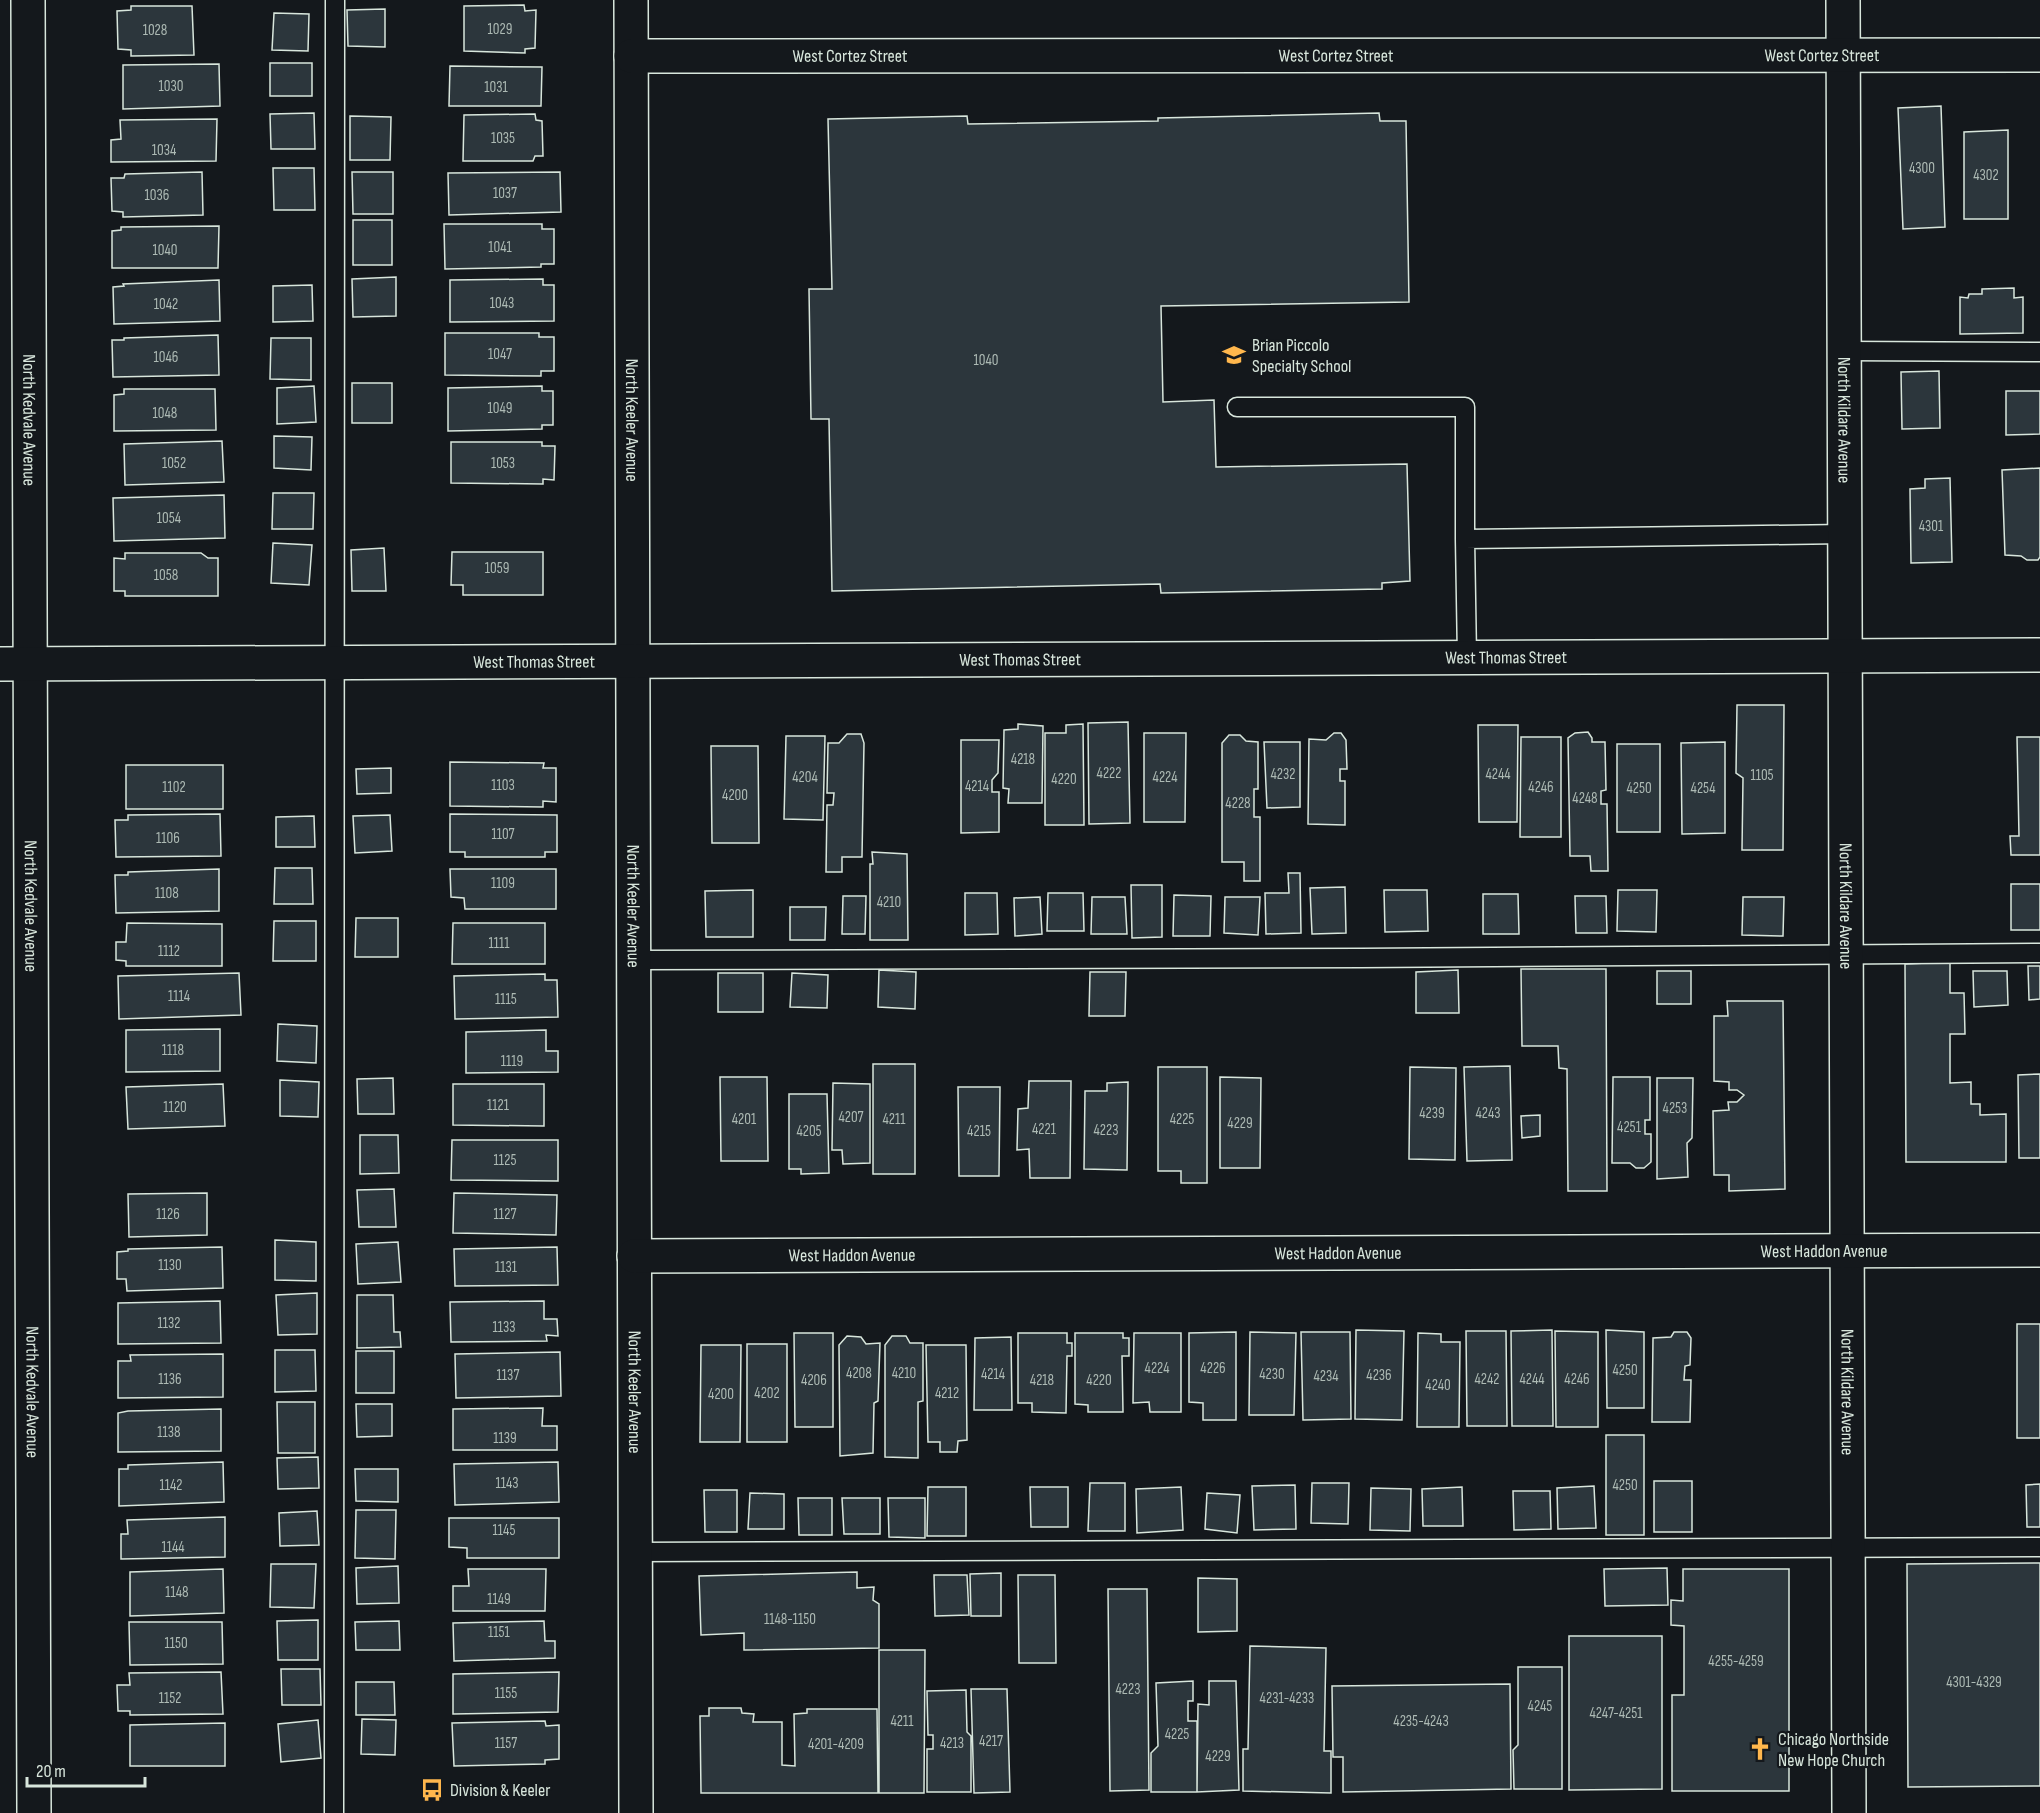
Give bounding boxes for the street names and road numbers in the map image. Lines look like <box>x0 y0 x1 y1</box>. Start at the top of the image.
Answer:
street label: West Cortez Street <box>1279 45 1394 67</box>
street label: West Cortez Street <box>1765 45 1880 66</box>
street label: West Cortez Street <box>793 46 908 67</box>
street label: North Kedvale Avenue <box>18 354 40 486</box>
street label: North Kildare Avenue <box>1833 357 1855 483</box>
street label: North Keeler Avenue <box>621 358 642 482</box>
street label: West Thomas Street <box>1445 647 1567 669</box>
street label: West Thomas Street <box>959 649 1081 671</box>
street label: West Thomas Street <box>473 651 595 673</box>
street label: North Kedvale Avenue <box>20 840 41 972</box>
street label: North Kildare Avenue <box>1835 843 1856 969</box>
street label: North Keeler Avenue <box>622 844 644 968</box>
street label: West Haddon Avenue <box>1761 1241 1887 1262</box>
street label: West Haddon Avenue <box>1275 1243 1401 1264</box>
street label: West Haddon Avenue <box>789 1245 915 1266</box>
street label: North Kedvale Avenue <box>21 1326 43 1458</box>
street label: North Kildare Avenue <box>1836 1329 1858 1455</box>
street label: North Keeler Avenue <box>624 1330 645 1454</box>

